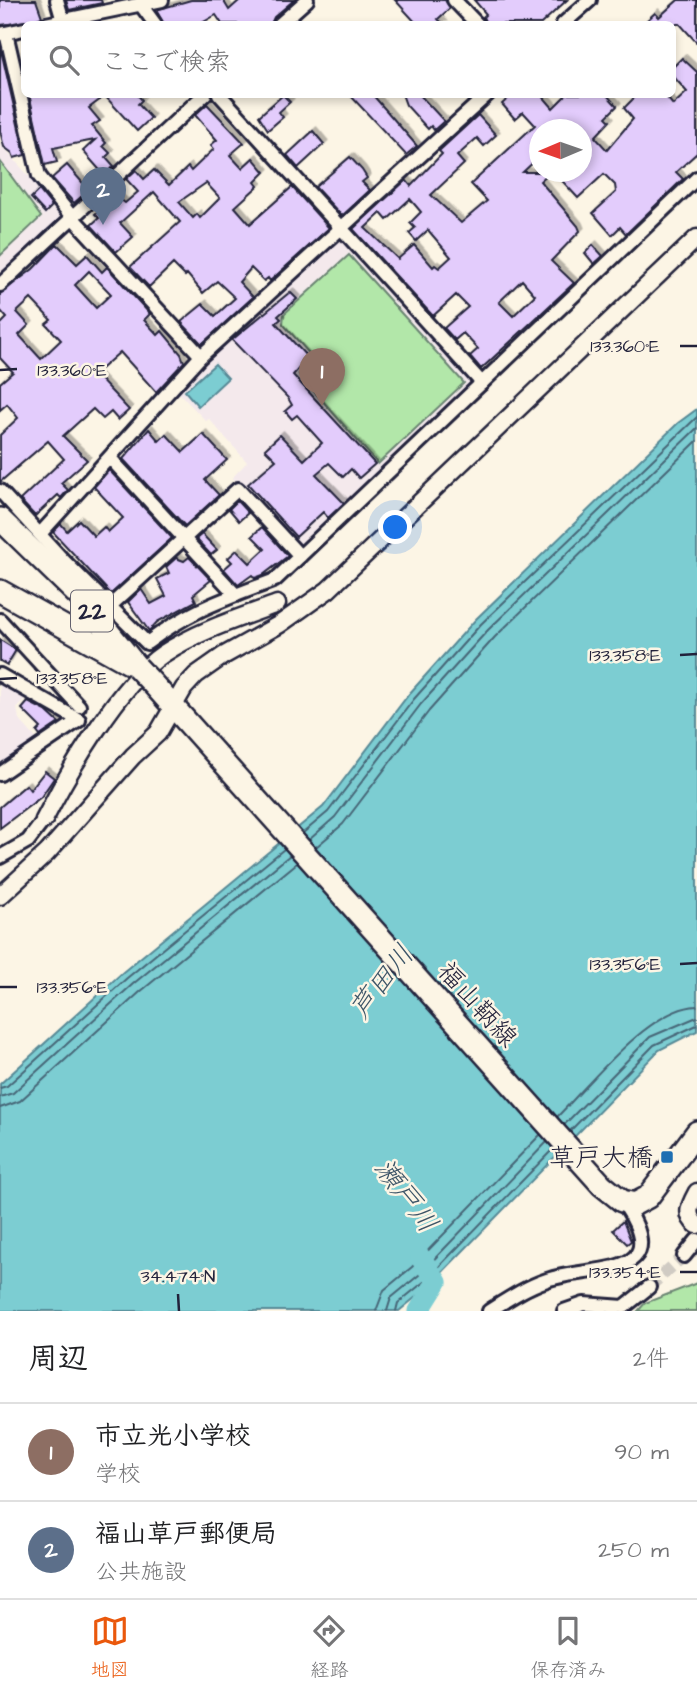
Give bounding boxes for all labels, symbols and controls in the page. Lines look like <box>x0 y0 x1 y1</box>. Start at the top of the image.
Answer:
search box <box>21 21 676 98</box>
icon: search <box>45 41 83 79</box>
text: ここで検索 <box>101 44 231 80</box>
north arrow <box>529 119 592 182</box>
pin: 2 <box>80 167 126 225</box>
text: 133.360°E <box>590 334 660 359</box>
pin: 1 <box>299 348 345 406</box>
text: 133.360°E <box>37 358 107 383</box>
your location <box>378 510 412 544</box>
road number: 22 <box>71 590 113 632</box>
text: 133.358°E <box>589 643 661 668</box>
text: 133.358°E <box>36 666 108 691</box>
water label: 芦田川 <box>341 937 423 1027</box>
text: 133.356°E <box>590 952 661 977</box>
street label: 福山鞆線 <box>429 954 525 1055</box>
text: 133.356°E <box>37 975 108 1000</box>
place label: 草戸大橋 <box>549 1140 653 1176</box>
marker: 草戸大橋 <box>659 1149 675 1165</box>
water label: 瀬戸川 <box>365 1151 447 1241</box>
text: 133.354°E <box>589 1260 661 1285</box>
text: 34.474°N <box>141 1264 215 1289</box>
text: 周辺 <box>28 1338 88 1380</box>
text: 2件 <box>633 1343 669 1375</box>
text: 市立光小学校 <box>95 1418 251 1454</box>
text: 1 <box>50 1436 52 1468</box>
text: 90 m <box>614 1436 669 1468</box>
text: 学校 <box>95 1458 141 1490</box>
text: 福山草戸郵便局 <box>95 1516 277 1552</box>
text: 2 <box>44 1534 58 1566</box>
text: 250 m <box>598 1534 669 1566</box>
text: 公共施設 <box>95 1556 187 1588</box>
tab: 地図 <box>91 1612 129 1684</box>
tab: 経路 <box>310 1612 348 1684</box>
tab: 保存済み <box>530 1612 606 1684</box>

